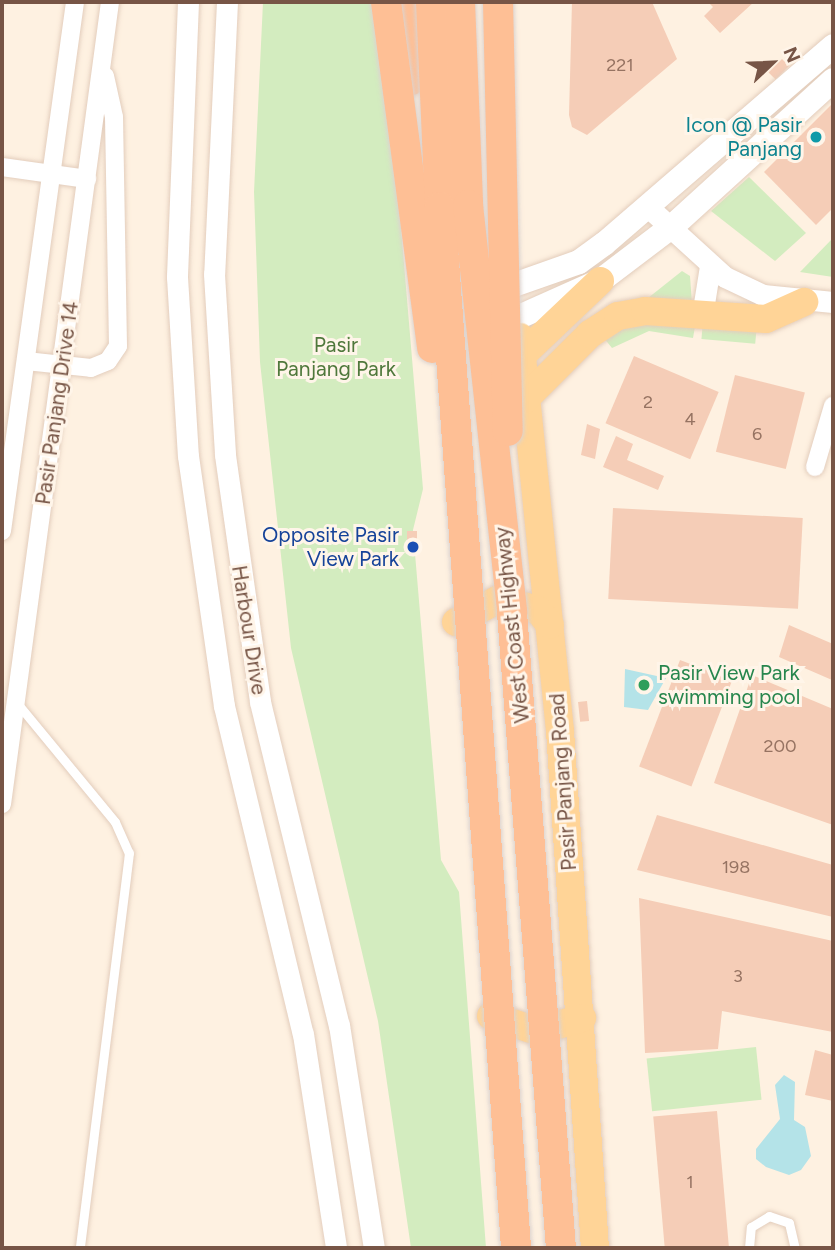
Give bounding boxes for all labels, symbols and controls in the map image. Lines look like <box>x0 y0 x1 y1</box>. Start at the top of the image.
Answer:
north arrow <box>737 28 807 98</box>
text: N <box>778 43 805 66</box>
house number: 221 <box>606 54 634 76</box>
place label: Icon @ Pasir Panjang <box>685 112 802 162</box>
marker: Icon @ Pasir Panjang <box>808 129 824 145</box>
street label: Pasir Panjang Drive 14 <box>30 300 84 506</box>
park label: Pasir Panjang Park <box>276 332 396 382</box>
house number: 2 <box>643 391 653 413</box>
house number: 4 <box>684 408 696 430</box>
house number: 6 <box>752 423 762 445</box>
place label: Opposite Pasir View Park <box>262 522 399 572</box>
street label: West Coast Highway <box>489 526 535 724</box>
marker: Opposite Pasir View Park <box>405 539 421 555</box>
street label: Harbour Drive <box>226 564 272 696</box>
place label: Pasir View Park swimming pool <box>658 660 800 710</box>
marker: Pasir View Park swimming pool <box>636 677 652 693</box>
street label: Pasir Panjang Road <box>544 692 582 872</box>
house number: 200 <box>763 735 797 757</box>
house number: 198 <box>722 856 750 878</box>
house number: 3 <box>733 965 743 987</box>
house number: 1 <box>686 1171 694 1193</box>

